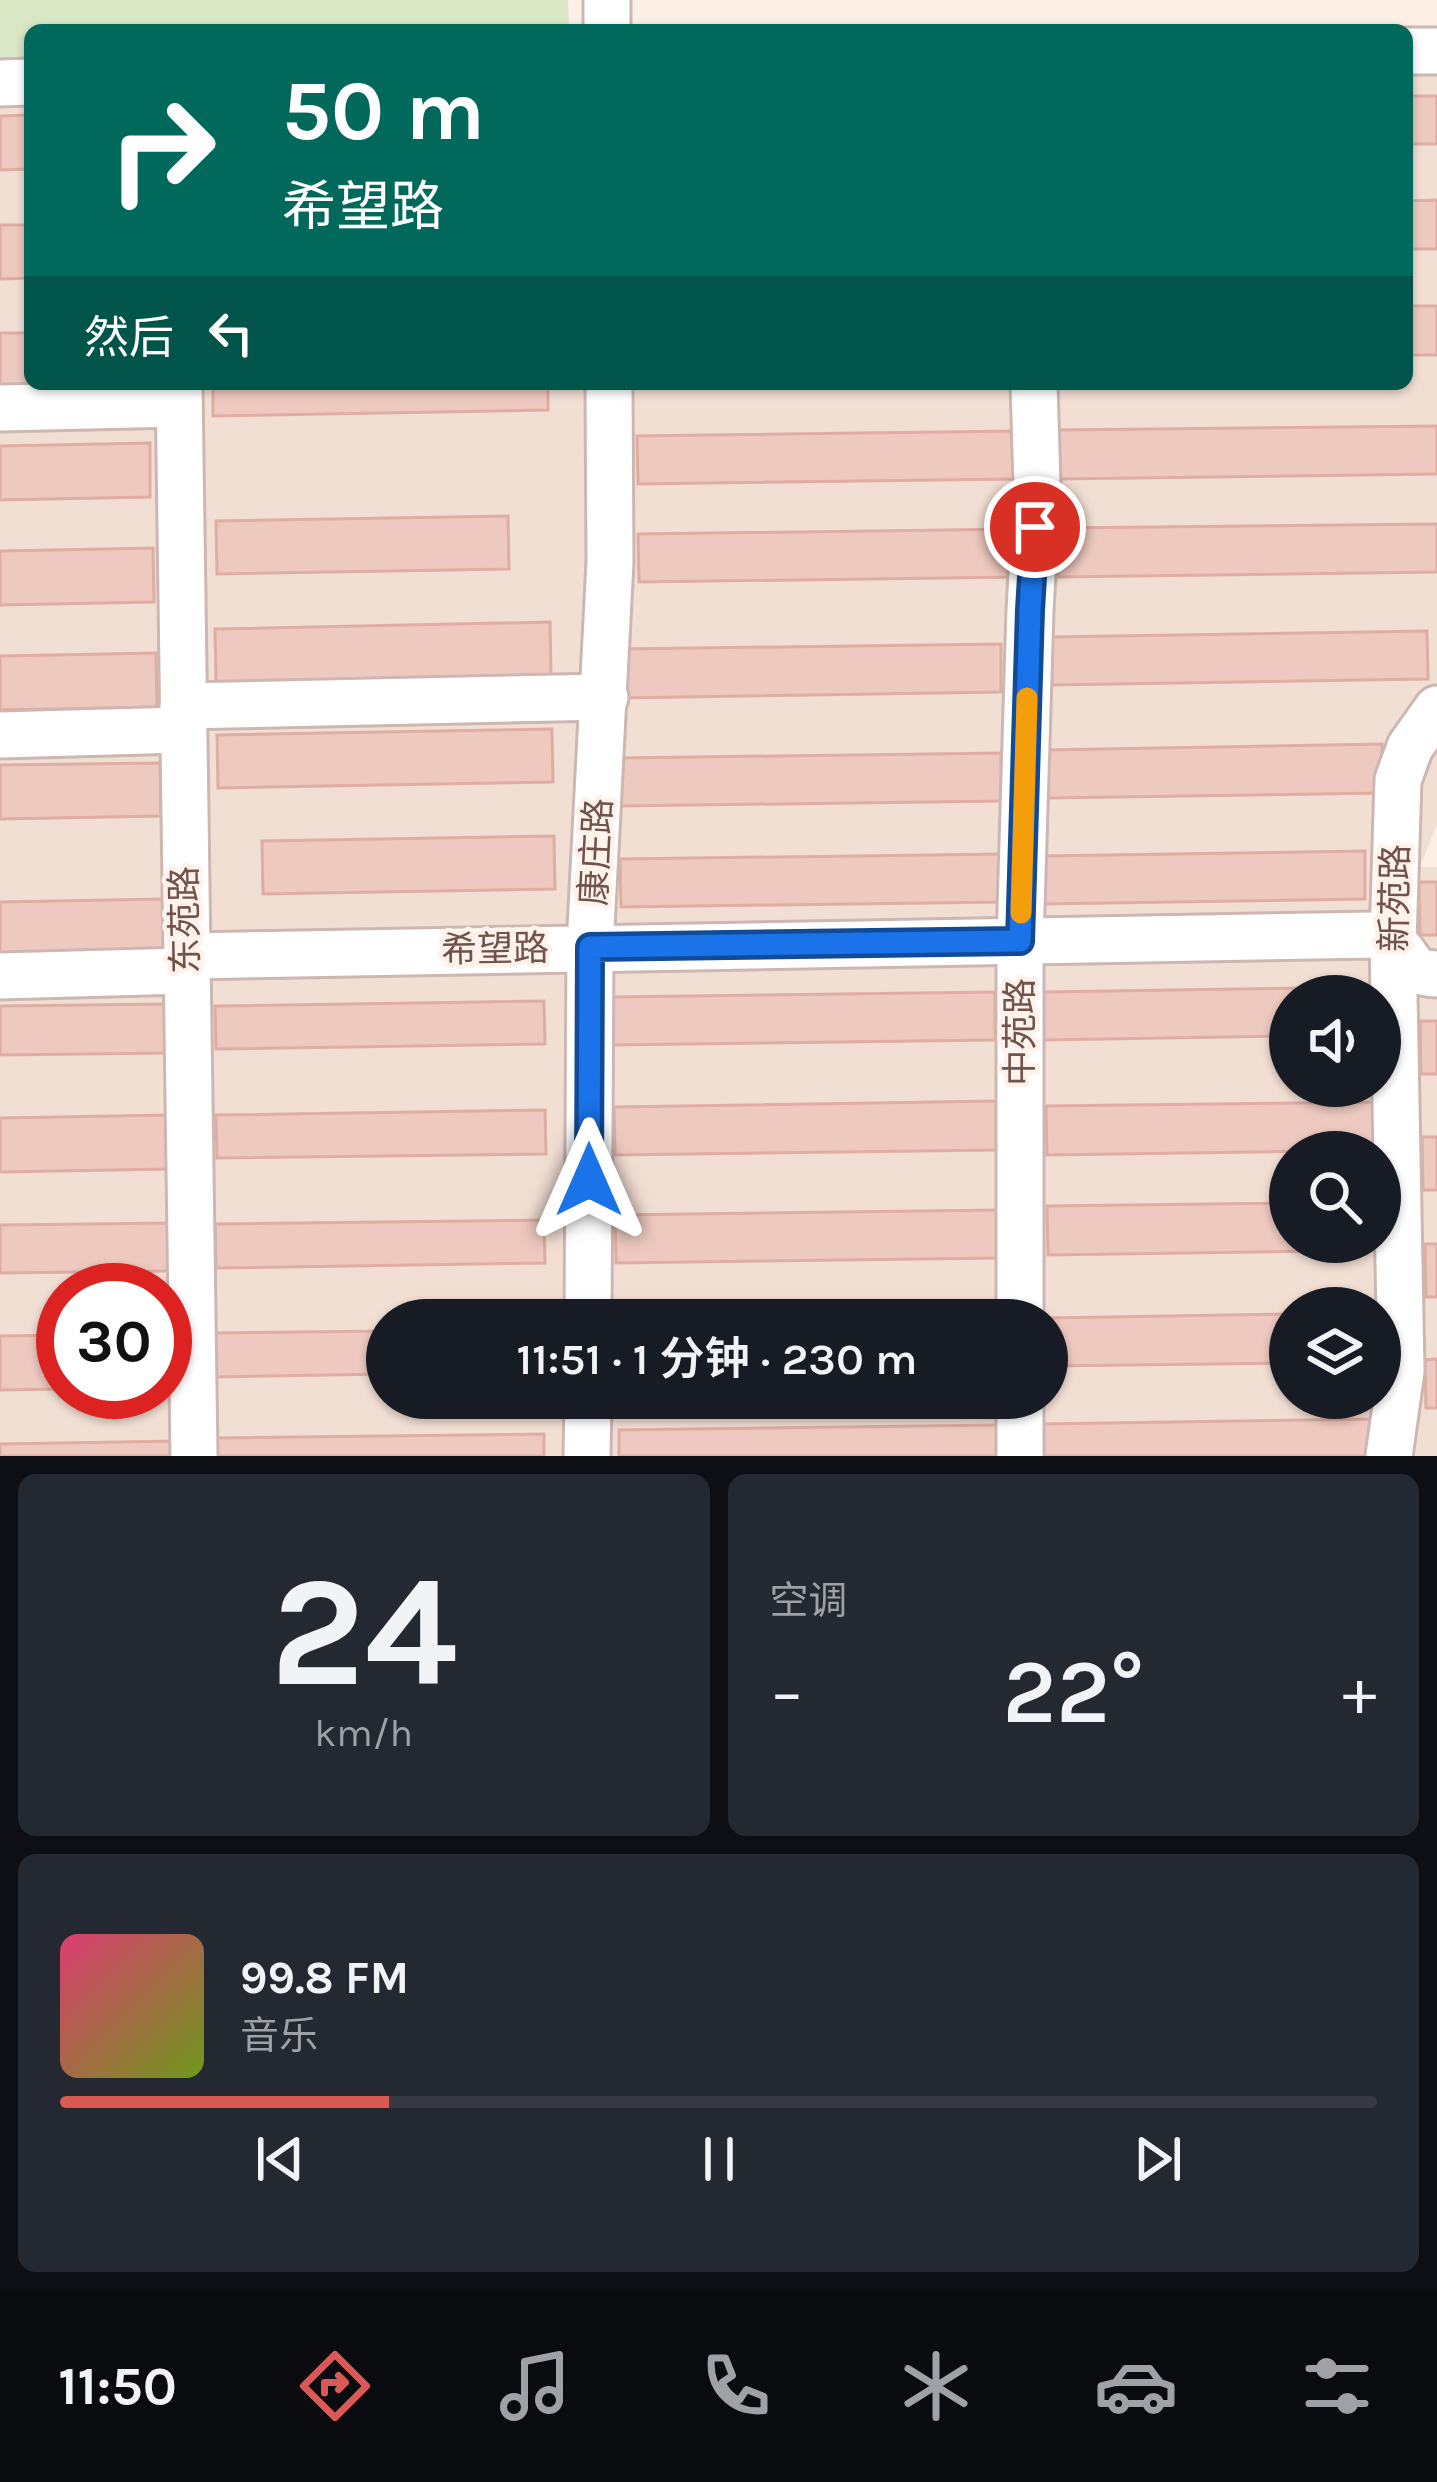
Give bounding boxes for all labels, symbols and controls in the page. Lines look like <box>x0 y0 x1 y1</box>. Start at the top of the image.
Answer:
text: 50 m <box>282 62 485 160</box>
icon: right <box>84 72 240 228</box>
text: 希望路 <box>282 175 444 239</box>
icon: left <box>198 300 264 366</box>
text: 然后 <box>84 312 174 364</box>
pin <box>984 476 1086 578</box>
icon: arrive <box>1002 494 1068 560</box>
street label: 康庄路 <box>572 797 620 907</box>
street label: 新苑路 <box>1373 844 1417 952</box>
street label: 东苑路 <box>163 866 207 974</box>
street label: 希望路 <box>441 927 549 971</box>
map controls <box>1269 975 1401 1419</box>
button: sound <box>1269 975 1401 1107</box>
street label: 中苑路 <box>999 978 1041 1086</box>
position arrow <box>526 1117 652 1243</box>
button: search <box>1269 1131 1401 1263</box>
speed limit sign: 30 <box>36 1263 192 1419</box>
button: layers <box>1269 1287 1401 1419</box>
text: 11:51 · 1 分钟 · 230 m <box>516 1333 918 1385</box>
text: 24 <box>270 1541 457 1723</box>
text: 空调 <box>770 1578 848 1624</box>
text: 22° <box>1003 1639 1144 1745</box>
text: − <box>770 1653 804 1731</box>
text: + <box>1342 1653 1377 1731</box>
text: km/h <box>314 1710 413 1756</box>
text: 99.8 FM <box>240 1952 409 2004</box>
text: 音乐 <box>240 2013 318 2059</box>
icon: previous <box>247 2126 313 2192</box>
icon: pause <box>686 2126 752 2192</box>
icon: next <box>1125 2126 1191 2192</box>
icon: directions <box>293 2344 377 2428</box>
icon: music <box>493 2344 577 2428</box>
icon: phone <box>694 2344 778 2428</box>
icon: climate <box>894 2344 978 2428</box>
icon: car <box>1094 2344 1178 2428</box>
icon: filters <box>1295 2344 1379 2428</box>
text: 11:50 <box>58 2354 177 2418</box>

